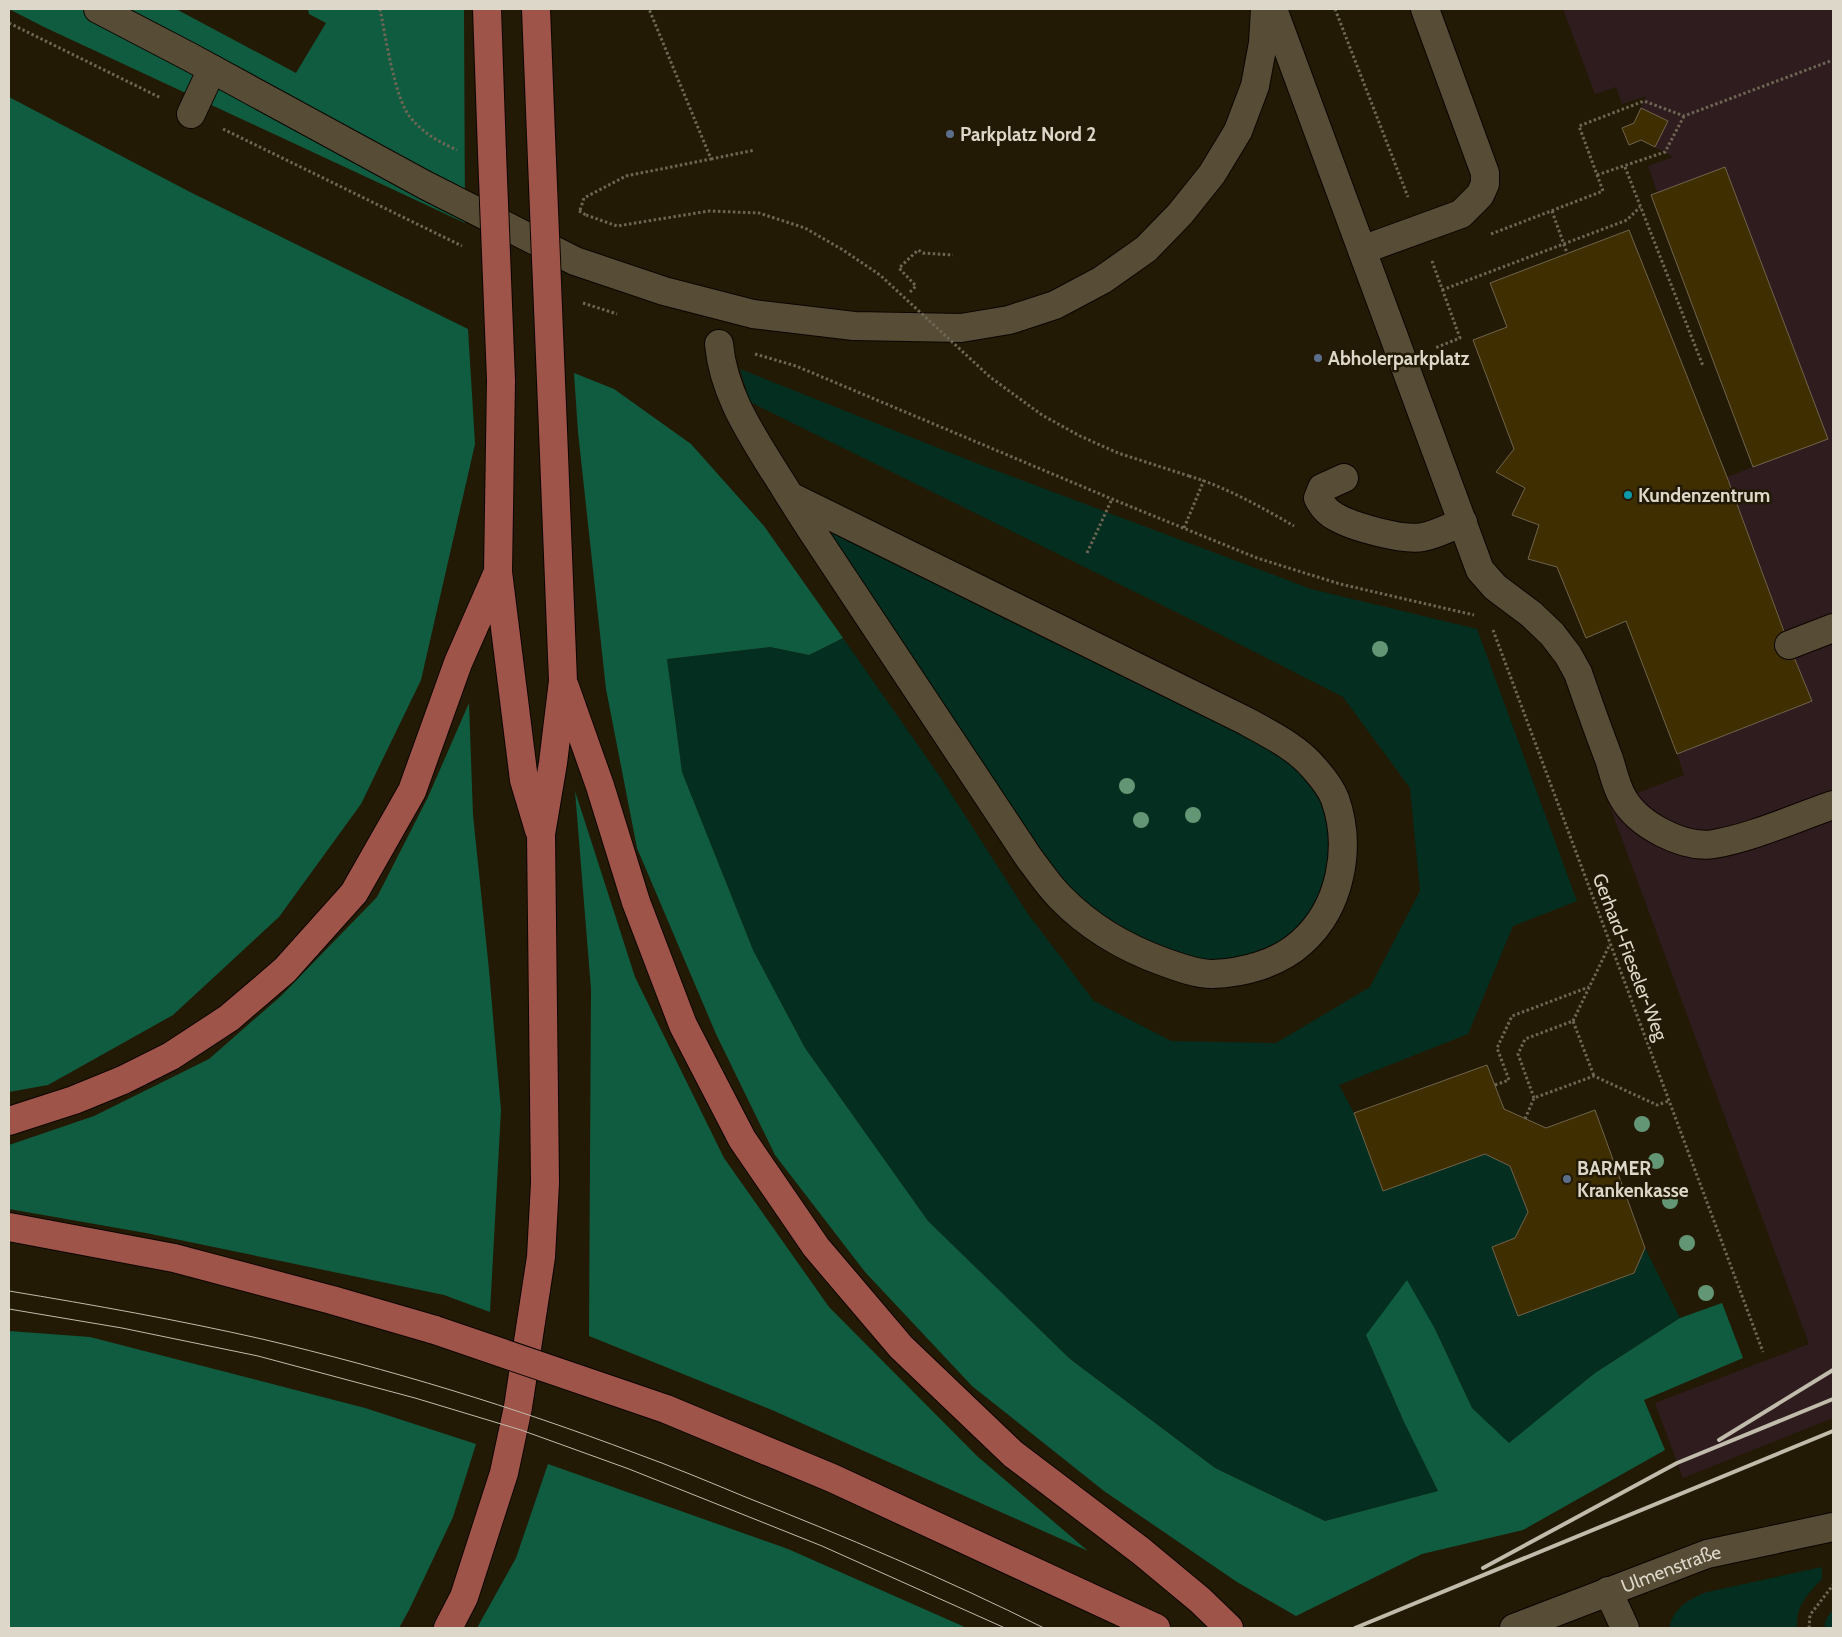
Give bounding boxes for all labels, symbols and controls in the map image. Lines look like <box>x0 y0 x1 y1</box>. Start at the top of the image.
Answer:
place label: Parkplatz Nord 2 <box>960 123 1096 146</box>
marker: Parkplatz Nord 2 <box>944 128 956 140</box>
place label: Abholerparkplatz <box>1328 347 1470 370</box>
marker: Abholerparkplatz <box>1312 352 1324 364</box>
place label: Kundenzentrum <box>1638 484 1770 507</box>
marker: Kundenzentrum <box>1622 489 1634 501</box>
street label: Gerhard-Fieseler-Weg <box>1587 870 1673 1044</box>
place label: BARMER Krankenkasse <box>1577 1157 1689 1202</box>
marker: BARMER Krankenkasse <box>1561 1173 1573 1185</box>
street label: Ulmenstraße <box>1618 1540 1723 1597</box>

